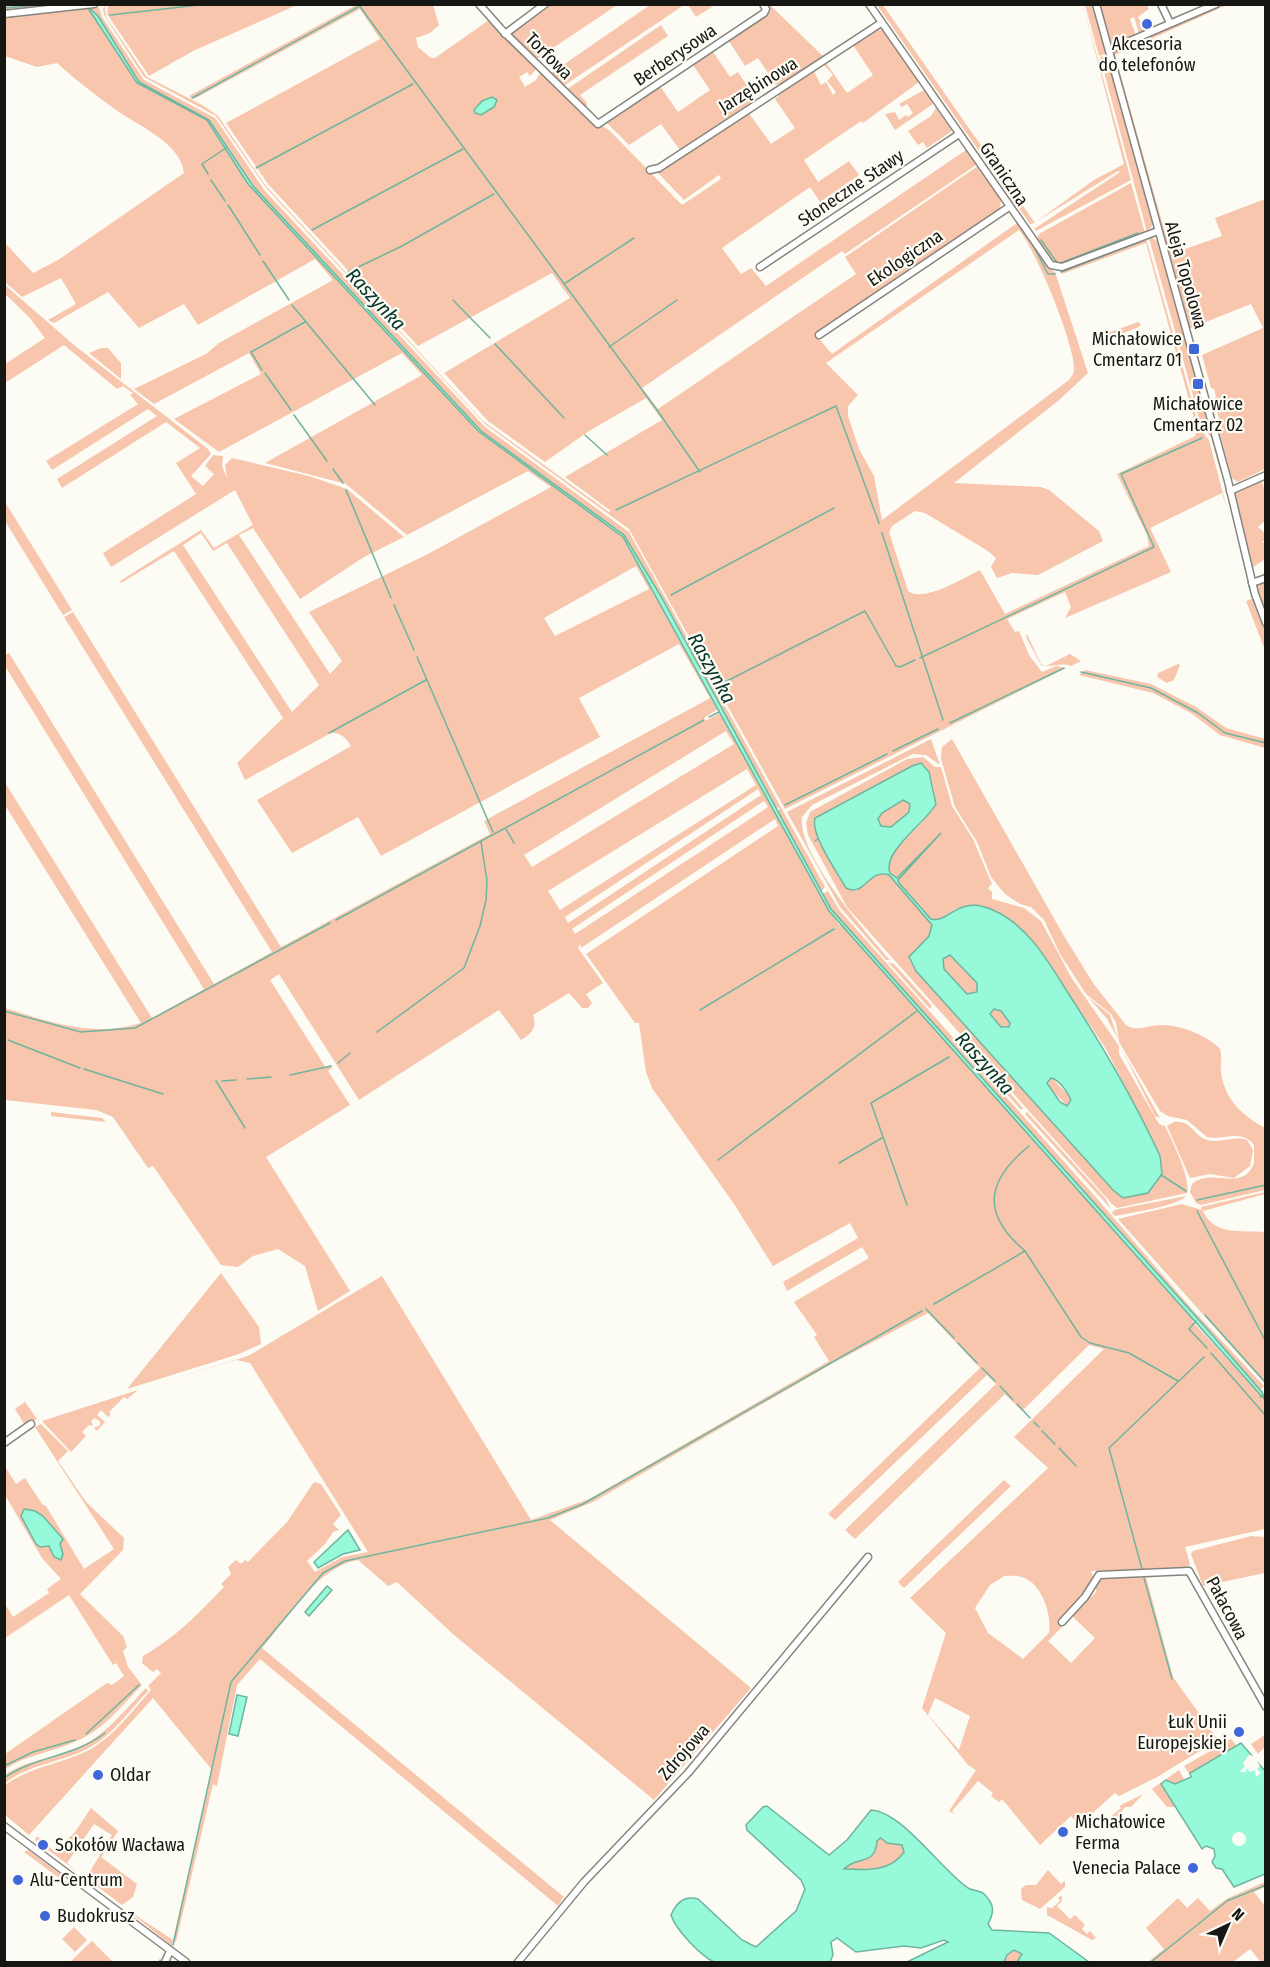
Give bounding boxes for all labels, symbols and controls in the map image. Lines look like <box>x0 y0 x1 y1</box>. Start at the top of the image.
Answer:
marker: Akcesoria do telefonów <box>1140 17 1154 31</box>
street label: Berberysowa <box>629 19 721 91</box>
street label: Torfowa <box>521 28 577 84</box>
place label: Akcesoria do telefonów <box>1099 33 1196 76</box>
street label: Jarzębinowa <box>714 52 802 118</box>
street label: Graniczna <box>975 138 1033 210</box>
street label: Słoneczne Stawy <box>794 145 908 231</box>
street label: Aleja Topolowa <box>1160 219 1212 332</box>
street label: Ekologiczna <box>863 225 947 291</box>
water label: Raszynka <box>341 263 411 335</box>
place label: Michałowice Cmentarz 01 <box>1092 328 1182 371</box>
marker: Michałowice Cmentarz 01 <box>1187 342 1201 356</box>
marker: Michałowice Cmentarz 02 <box>1191 377 1205 391</box>
place label: Michałowice Cmentarz 02 <box>1153 393 1243 436</box>
water label: Raszynka <box>683 629 741 707</box>
water label: Raszynka <box>950 1026 1020 1100</box>
street label: Pałacowa <box>1201 1573 1253 1643</box>
place label: Łuk Unii Europejskiej <box>1137 1711 1227 1754</box>
street label: Zdrojowa <box>654 1719 715 1785</box>
marker: Łuk Unii Europejskiej <box>1232 1725 1246 1739</box>
place label: Oldar <box>110 1764 151 1786</box>
marker: Oldar <box>91 1768 105 1782</box>
place label: Michałowice Ferma <box>1075 1811 1165 1854</box>
marker: Michałowice Ferma <box>1056 1825 1070 1839</box>
place label: Sokołów Wacława <box>55 1834 185 1856</box>
marker: Sokołów Wacława <box>36 1838 50 1852</box>
place label: Venecia Palace <box>1073 1857 1181 1879</box>
marker: Venecia Palace <box>1186 1861 1200 1875</box>
place label: Alu-Centrum <box>30 1869 123 1891</box>
marker: Alu-Centrum <box>11 1873 25 1887</box>
north arrow <box>1198 1895 1258 1955</box>
text: N <box>1228 1904 1248 1925</box>
place label: Budokrusz <box>57 1905 134 1927</box>
marker: Budokrusz <box>38 1909 52 1923</box>

